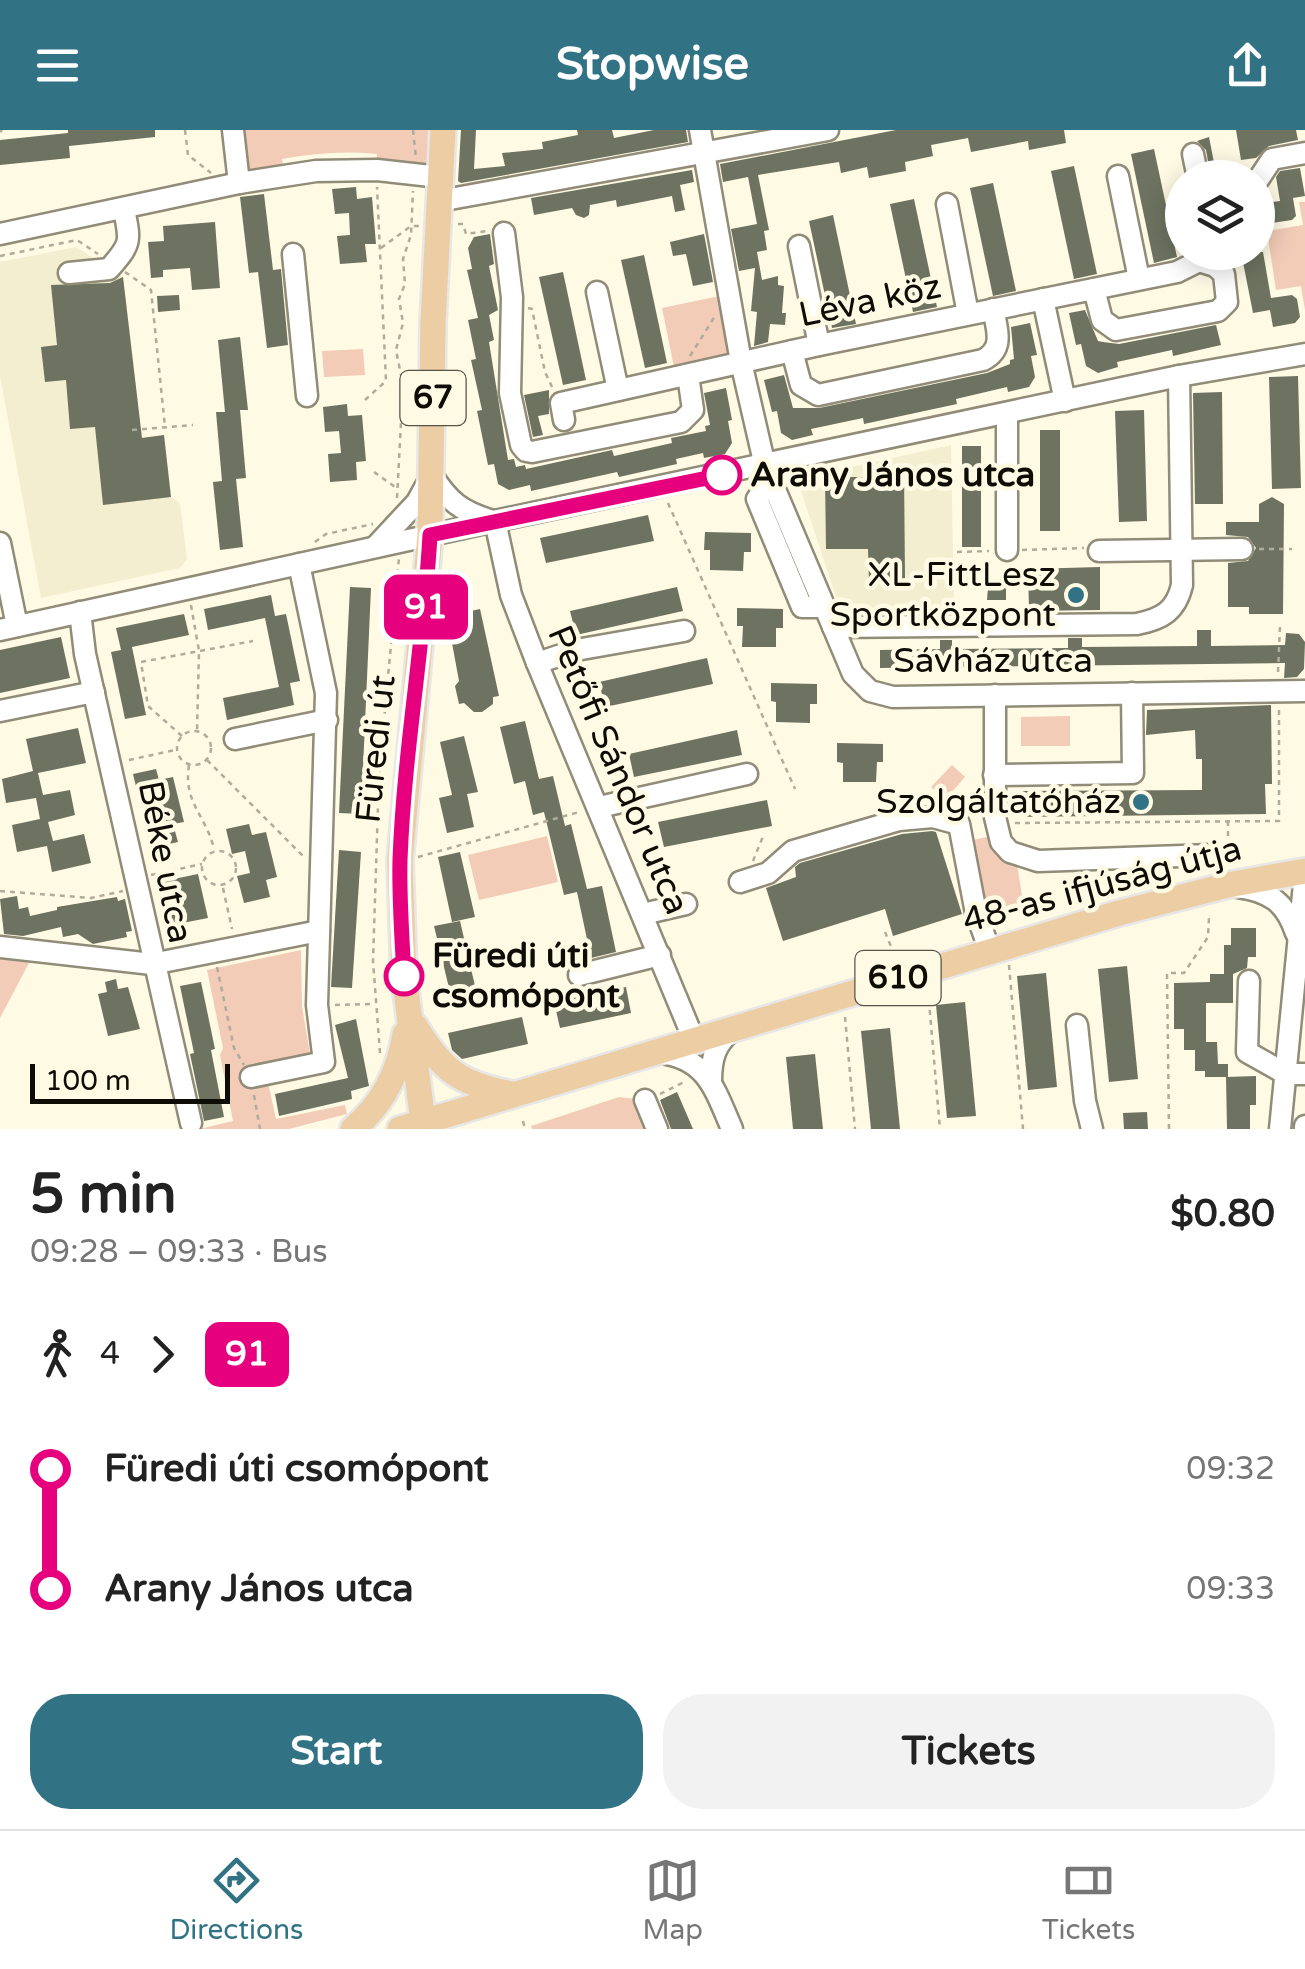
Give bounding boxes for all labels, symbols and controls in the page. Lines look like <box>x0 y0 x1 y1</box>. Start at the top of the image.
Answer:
icon: menu <box>30 38 85 93</box>
text: Stopwise <box>556 38 749 92</box>
icon: share <box>1220 38 1275 93</box>
map controls <box>1165 160 1275 270</box>
button: layers <box>1165 160 1275 270</box>
street label: Léva köz <box>795 265 945 337</box>
road number: 67 <box>400 371 466 425</box>
place label: Arany János utca <box>750 454 1035 496</box>
marker: Arany János utca <box>703 456 741 494</box>
place label: XL-FittLesz Sportközpont <box>829 554 1056 636</box>
line badge: 91 <box>381 574 471 640</box>
marker: XL-FittLesz Sportközpont <box>1065 584 1087 606</box>
text: 91 <box>404 586 448 628</box>
street label: Petőfi Sándor utca <box>538 619 698 921</box>
street label: Sávház utca <box>893 640 1093 682</box>
street label: Füredi út <box>347 673 405 825</box>
street label: Béke utca <box>129 777 201 947</box>
place label: Szolgáltatóház <box>876 781 1121 823</box>
marker: Szolgáltatóház <box>1130 791 1152 813</box>
street label: 48-as ifjúság útja <box>958 828 1246 942</box>
place label: Füredi úti csomópont <box>432 935 620 1017</box>
road number: 610 <box>856 951 940 1005</box>
marker: Füredi úti csomópont <box>385 957 423 995</box>
scale bar <box>30 1059 230 1104</box>
text: 100 m <box>45 1064 131 1098</box>
text: 5 min <box>30 1162 177 1228</box>
text: $0.80 <box>1170 1191 1275 1237</box>
text: 09:28 – 09:33 · Bus <box>30 1233 328 1271</box>
icon: walk <box>30 1327 85 1382</box>
icon: forward <box>135 1327 190 1382</box>
text: 91 <box>225 1333 269 1375</box>
text: 4 <box>100 1335 120 1373</box>
text: Füredi úti csomópont <box>104 1446 489 1492</box>
text: 09:32 <box>1186 1450 1275 1488</box>
text: Arany János utca <box>104 1566 414 1612</box>
text: 09:33 <box>1186 1570 1275 1608</box>
button: Start <box>30 1694 643 1809</box>
button: Tickets <box>663 1694 1275 1809</box>
tab: Directions <box>169 1853 303 1947</box>
tab: Map <box>642 1853 703 1947</box>
tab: Tickets <box>1042 1853 1135 1947</box>

